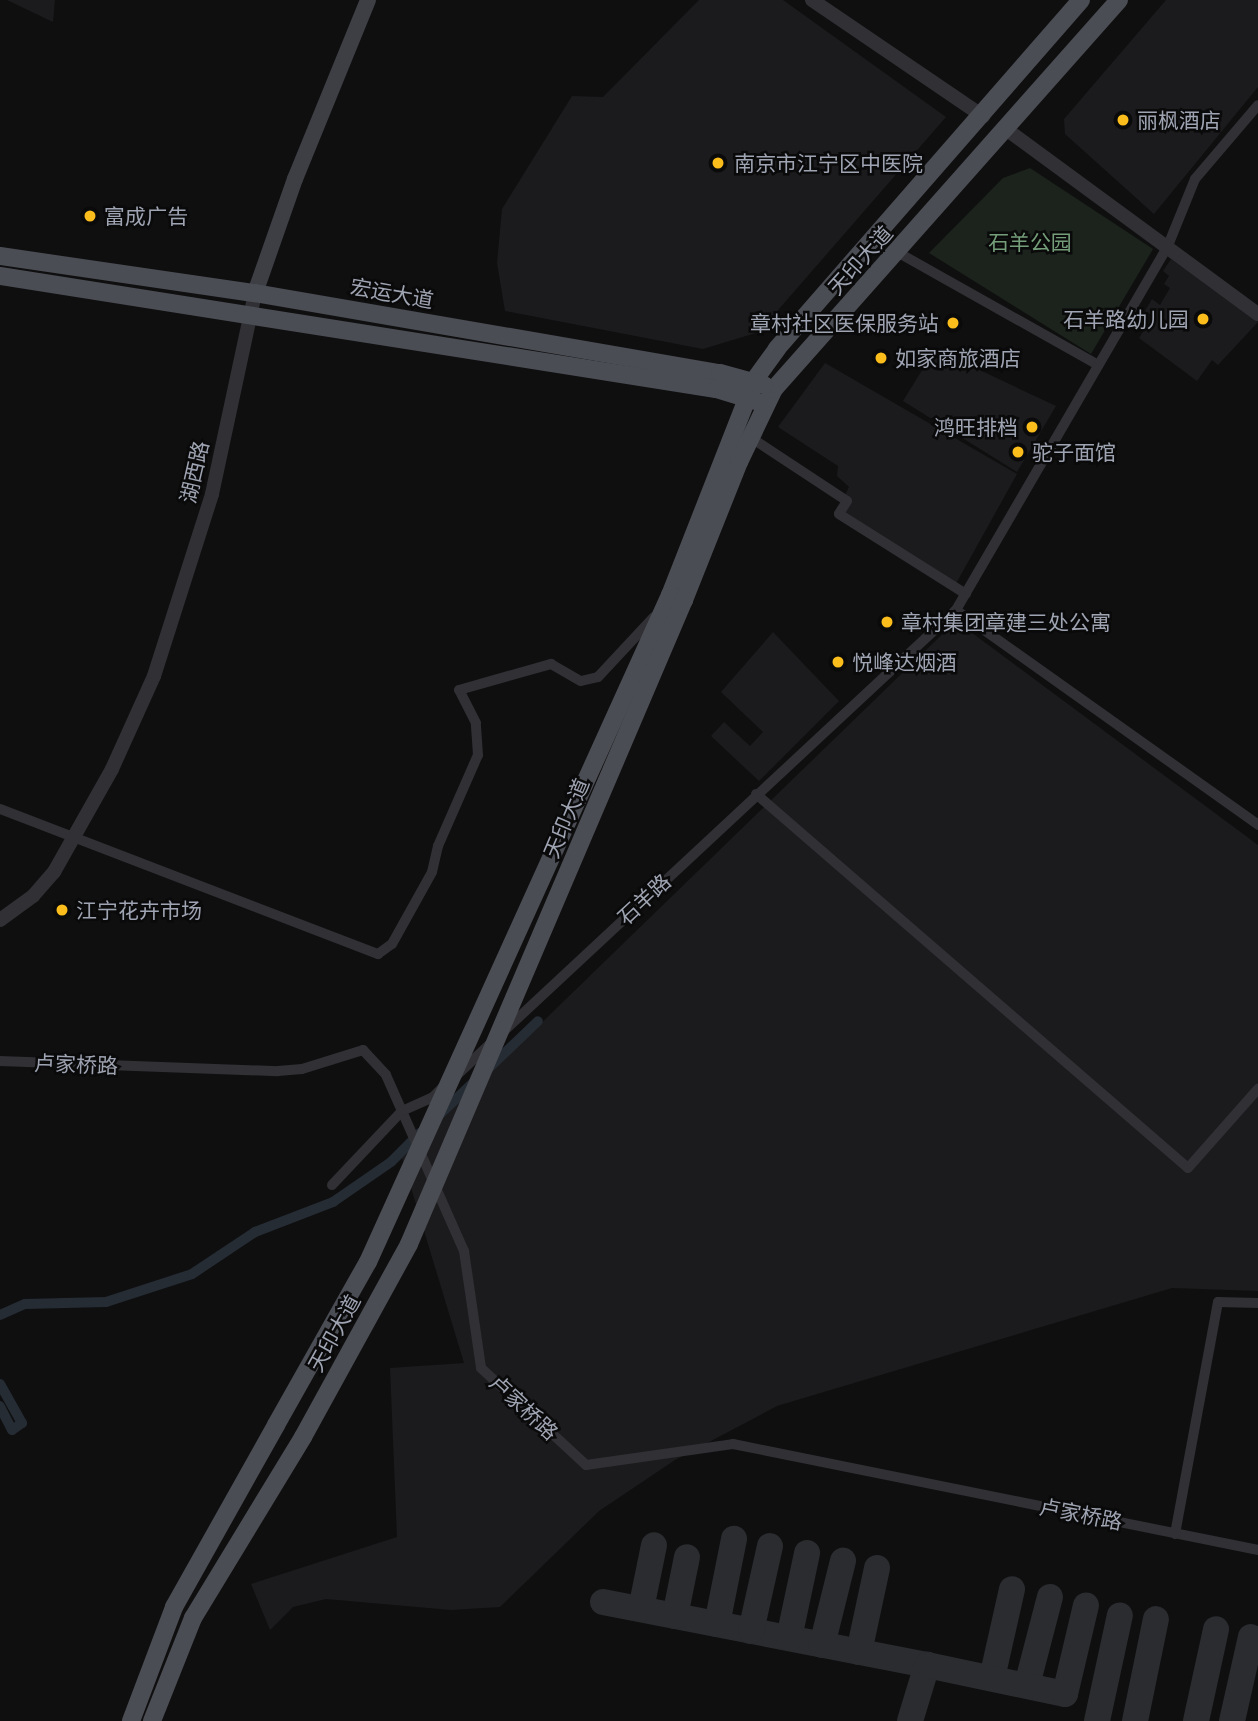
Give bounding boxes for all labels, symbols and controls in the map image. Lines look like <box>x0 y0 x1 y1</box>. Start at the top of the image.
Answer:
place label: 丽枫酒店 <box>1137 107 1221 133</box>
marker: 丽枫酒店 <box>1115 112 1131 128</box>
place label: 南京市江宁区中医院 <box>734 150 923 176</box>
marker: 南京市江宁区中医院 <box>708 153 728 173</box>
place label: 富成广告 <box>104 203 188 229</box>
marker: 富成广告 <box>82 208 98 224</box>
street label: 天印大道 <box>823 220 897 300</box>
park label: 石羊公园 <box>988 229 1072 255</box>
street label: 宏运大道 <box>348 273 436 313</box>
place label: 石羊路幼儿园 <box>1063 306 1189 332</box>
place label: 章村社区医保服务站 <box>750 310 939 336</box>
marker: 石羊路幼儿园 <box>1195 311 1211 327</box>
marker: 章村社区医保服务站 <box>945 315 961 331</box>
place label: 如家商旅酒店 <box>895 345 1021 371</box>
marker: 如家商旅酒店 <box>873 350 889 366</box>
place label: 鸿旺排档 <box>934 414 1018 440</box>
marker: 鸿旺排档 <box>1024 419 1040 435</box>
street label: 湖西路 <box>175 438 213 506</box>
place label: 驼子面馆 <box>1032 439 1116 465</box>
marker: 驼子面馆 <box>1010 444 1026 460</box>
place label: 章村集团章建三处公寓 <box>901 609 1111 635</box>
marker: 章村集团章建三处公寓 <box>879 614 895 630</box>
place label: 悦峰达烟酒 <box>852 649 957 675</box>
marker: 悦峰达烟酒 <box>830 654 846 670</box>
street label: 天印大道 <box>538 774 594 862</box>
street label: 石羊路 <box>612 868 676 930</box>
place label: 江宁花卉市场 <box>76 897 202 923</box>
marker: 江宁花卉市场 <box>54 902 70 918</box>
street label: 卢家桥路 <box>34 1050 118 1078</box>
street label: 天印大道 <box>303 1290 365 1376</box>
street label: 卢家桥路 <box>485 1369 563 1445</box>
street label: 卢家桥路 <box>1037 1494 1125 1534</box>

